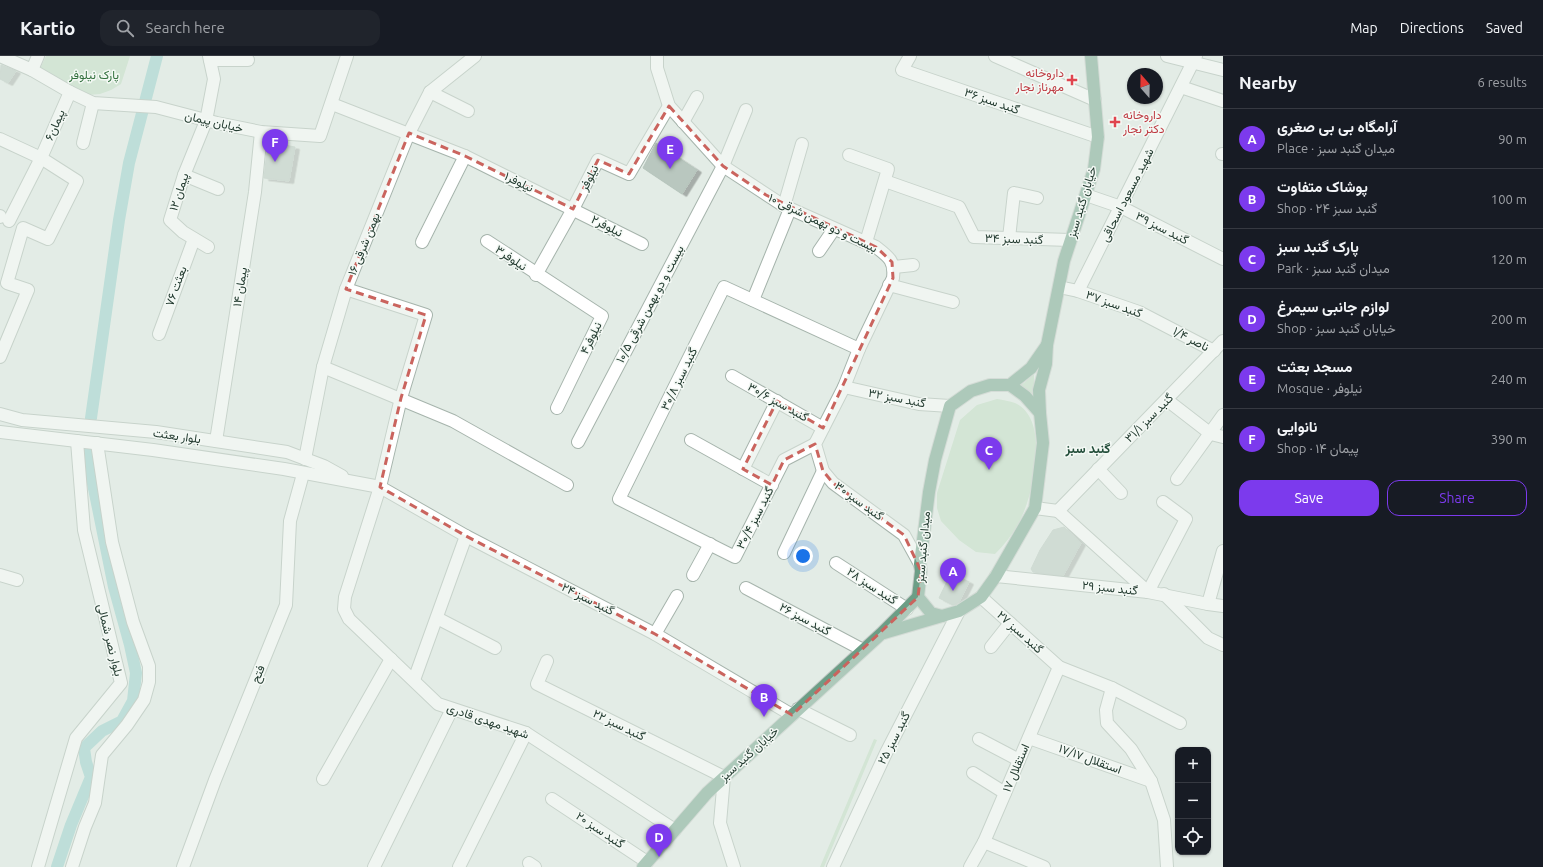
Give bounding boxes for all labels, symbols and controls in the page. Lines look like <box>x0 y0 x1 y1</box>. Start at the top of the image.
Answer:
search box <box>100 10 380 46</box>
text: Kartio <box>20 17 76 39</box>
icon: search <box>114 17 136 39</box>
text: Search here <box>146 19 225 36</box>
text: Map <box>1350 20 1378 36</box>
text: Directions <box>1400 20 1464 36</box>
text: Saved <box>1486 20 1523 36</box>
place label: داروخانه مهرناز نجار <box>1015 66 1064 95</box>
park label: پارک نیلوفر <box>68 68 119 83</box>
north arrow <box>1127 68 1163 104</box>
text: Nearby <box>1239 73 1297 92</box>
marker: داروخانه مهرناز نجار <box>1067 75 1077 85</box>
text: 6 results <box>1477 75 1527 89</box>
street label: گنبد سبز ۳۶ <box>962 85 1021 118</box>
street label: پیمان۶ <box>42 107 69 143</box>
street label: خیابان پیمان <box>183 108 245 137</box>
place label: داروخانه دکتر نجار <box>1122 108 1165 137</box>
marker: داروخانه دکتر نجار <box>1110 117 1120 127</box>
text: آرامگاه بی بی صغری <box>1277 118 1397 135</box>
pin: F <box>262 129 288 162</box>
text: A <box>1247 132 1257 146</box>
text: 90 m <box>1498 132 1527 146</box>
pin: E <box>657 136 683 169</box>
text: Place · میدان گنبد سبز <box>1277 141 1395 155</box>
street label: شهید مسعود اسحاقی <box>1097 146 1158 245</box>
street label: نیلوفر <box>576 163 602 195</box>
street label: خیابان گنبد سبز <box>1064 165 1100 241</box>
street label: نیلوفر۱ <box>502 169 536 196</box>
street label: پیمان ۱۲ <box>166 171 193 213</box>
text: پوشاک متفاوت <box>1277 178 1368 195</box>
street label: بیست و دو بهمن شرقی ۱۰ <box>766 191 880 256</box>
text: B <box>1248 192 1256 206</box>
text: 100 m <box>1491 192 1527 206</box>
text: Shop · گنبد سبز ۲۴ <box>1277 201 1377 215</box>
street label: گنبد سبز ۳۹ <box>1133 209 1191 248</box>
street label: بهمن شرقی ۱۶ <box>345 211 384 278</box>
street label: نیلوفر۲ <box>589 212 625 241</box>
street label: گنبد سبز ۳۴ <box>985 231 1043 248</box>
text: پارک گنبد سبز <box>1277 238 1359 255</box>
street label: نیلوفر۳ <box>492 242 529 274</box>
street label: بیست و دو بهمن شرقی ۱۰/۵ <box>613 243 688 366</box>
text: C <box>1248 252 1256 266</box>
text: 120 m <box>1491 252 1527 266</box>
text: Park · میدان گنبد سبز <box>1277 261 1390 275</box>
street label: بعثت ۷۶ <box>162 264 190 308</box>
street label: پیمان ۱۴ <box>230 266 251 308</box>
street label: گنبد سبز ۳۷ <box>1084 287 1144 322</box>
text: لوازم جانبی سیمرغ <box>1277 298 1390 315</box>
text: D <box>1247 312 1257 326</box>
text: 200 m <box>1491 312 1527 326</box>
street label: نیلوفر۴ <box>577 320 606 357</box>
text: Shop · خیابان گنبد سبز <box>1277 321 1396 335</box>
street label: ناصر ۱/۴ <box>1170 324 1211 355</box>
street label: گنبد سبز ۳۰/۸ <box>658 345 701 413</box>
text: مسجد بعثت <box>1277 358 1352 375</box>
text: E <box>1248 372 1256 386</box>
text: 240 m <box>1491 372 1527 386</box>
street label: گنبد سبز ۳۰/۶ <box>745 380 811 425</box>
text: Mosque · نیلوفر <box>1277 381 1362 395</box>
street label: گنبد سبز ۳۲ <box>867 386 927 411</box>
street label: گنبد سبز ۳۱/۱ <box>1122 391 1177 446</box>
text: نانوایی <box>1277 418 1317 435</box>
street label: بلوار بعثت <box>152 426 202 447</box>
text: F <box>1248 432 1256 446</box>
text: 390 m <box>1491 432 1527 446</box>
pin: C <box>976 437 1002 470</box>
district label: گنبد سبز <box>1065 441 1111 457</box>
text: Shop · پیمان ۱۴ <box>1277 441 1359 455</box>
street label: گنبد سبز ۳۰ <box>831 479 886 524</box>
button: Save <box>1239 480 1379 516</box>
button: Share <box>1387 480 1527 516</box>
street label: گنبد سبز ۳۰/۴ <box>733 485 778 552</box>
street label: میدان گنبد سبز <box>913 511 934 584</box>
your location <box>793 546 813 566</box>
pin: A <box>940 558 966 591</box>
street label: گنبد سبز ۲۸ <box>844 565 900 608</box>
street label: گنبد سبز ۲۹ <box>1081 578 1138 599</box>
street label: گنبد سبز ۲۴ <box>559 580 616 619</box>
street label: گنبد سبز ۲۶ <box>777 600 833 639</box>
street label: بلوار نصر شمالی <box>93 602 126 678</box>
street label: گنبد سبز ۲۷ <box>993 608 1046 657</box>
street label: فتح <box>248 663 270 686</box>
pin: B <box>751 684 777 717</box>
street label: شهید مهدی قادری <box>445 700 531 743</box>
street label: گنبد سبز ۲۲ <box>590 706 647 745</box>
street label: گنبد سبز ۲۵ <box>875 709 914 767</box>
street label: خیابان گنبد سبز <box>716 724 782 785</box>
street label: استقلال ۱۷/۱۷ <box>1056 741 1123 778</box>
street label: استقلال ۱۷ <box>1000 742 1033 795</box>
map controls <box>1175 747 1211 855</box>
button: + <box>1175 747 1211 783</box>
button: − <box>1175 783 1211 819</box>
street label: گنبد سبز ۲۰ <box>573 809 627 852</box>
button: locate <box>1175 819 1211 855</box>
pin: D <box>646 824 672 857</box>

